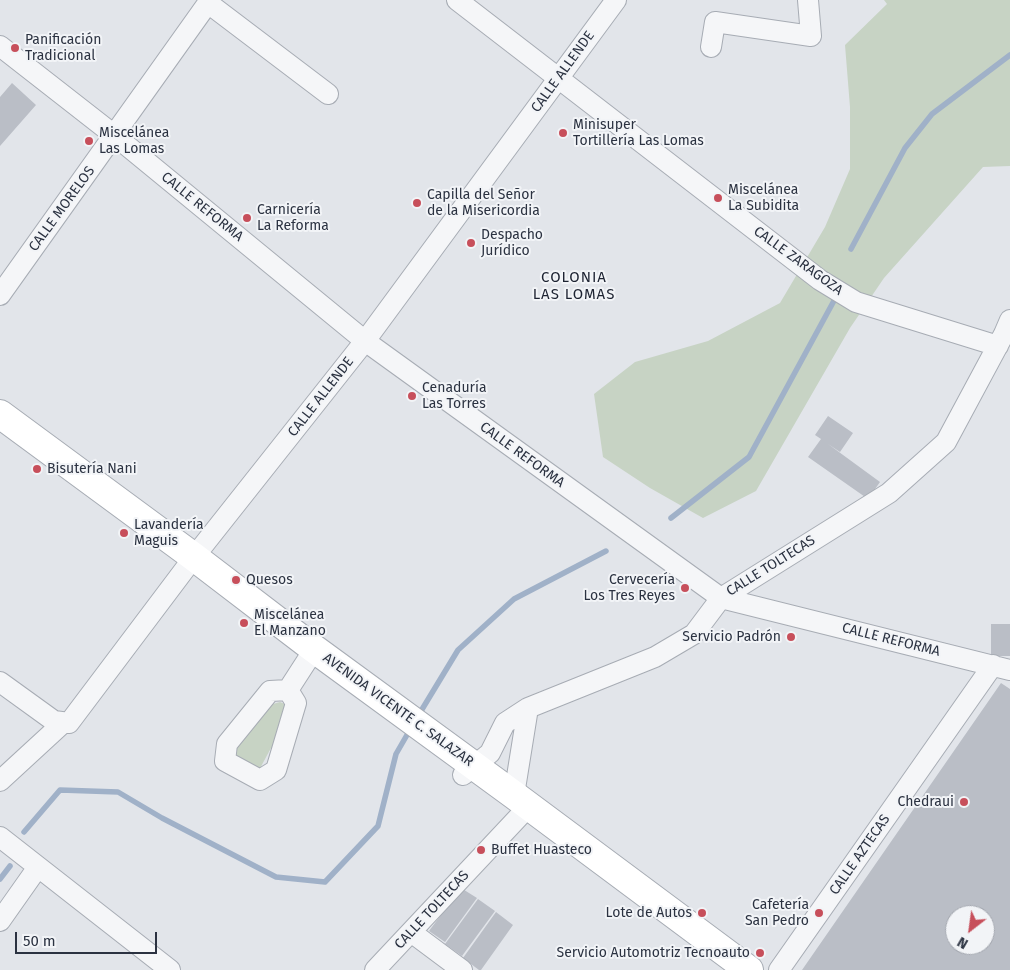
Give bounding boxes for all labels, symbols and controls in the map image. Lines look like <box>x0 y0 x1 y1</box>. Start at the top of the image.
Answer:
street label: CALLE ALLENDE <box>528 28 598 116</box>
place label: Panificación Tradicional <box>25 32 101 64</box>
marker: Panificación Tradicional <box>9 42 21 54</box>
place label: Minisuper Tortillería Las Lomas <box>573 117 704 150</box>
place label: Miscelánea Las Lomas <box>99 125 169 158</box>
marker: Minisuper Tortillería Las Lomas <box>557 127 569 139</box>
marker: Miscelánea Las Lomas <box>83 135 95 147</box>
street label: CALLE MORELOS <box>26 163 98 255</box>
street label: CALLE REFORMA <box>158 169 246 245</box>
place label: Miscelánea La Subidita <box>728 182 799 214</box>
place label: Capilla del Señor de la Misericordia <box>427 187 540 220</box>
marker: Miscelánea La Subidita <box>712 192 724 204</box>
marker: Capilla del Señor de la Misericordia <box>411 197 423 209</box>
place label: Carnicería La Reforma <box>257 202 329 234</box>
marker: Carnicería La Reforma <box>241 212 253 224</box>
street label: CALLE ZARAGOZA <box>750 223 846 299</box>
place label: Despacho Jurídico <box>481 227 543 260</box>
marker: Despacho Jurídico <box>465 237 477 249</box>
district label: COLONIA LAS LOMAS <box>532 269 616 304</box>
street label: CALLE ALLENDE <box>285 354 357 440</box>
place label: Cenaduría Las Torres <box>422 380 486 412</box>
marker: Cenaduría Las Torres <box>406 390 418 402</box>
street label: CALLE REFORMA <box>476 419 568 491</box>
place label: Bisutería Nani <box>47 461 137 477</box>
marker: Bisutería Nani <box>31 463 43 475</box>
place label: Lavandería Maguis <box>134 517 204 550</box>
marker: Lavandería Maguis <box>118 527 130 539</box>
street label: CALLE TOLTECAS <box>724 532 818 600</box>
place label: Quesos <box>246 572 293 588</box>
place label: Cervecería Los Tres Reyes <box>583 572 675 604</box>
marker: Quesos <box>230 574 242 586</box>
marker: Cervecería Los Tres Reyes <box>679 582 691 594</box>
place label: Miscelánea El Manzano <box>254 607 326 640</box>
marker: Miscelánea El Manzano <box>238 617 250 629</box>
street label: CALLE REFORMA <box>840 620 942 660</box>
place label: Servicio Padrón <box>682 629 781 645</box>
marker: Servicio Padrón <box>785 631 797 643</box>
street label: AVENIDA VICENTE C. SALAZAR <box>319 650 477 770</box>
place label: Chedraui <box>897 794 954 810</box>
marker: Chedraui <box>958 796 970 808</box>
street label: CALLE AZTECAS <box>826 812 894 898</box>
place label: Buffet Huasteco <box>491 842 592 858</box>
marker: Buffet Huasteco <box>475 844 487 856</box>
street label: CALLE TOLTECAS <box>391 867 473 953</box>
place label: Cafetería San Pedro <box>745 897 809 930</box>
place label: Lote de Autos <box>606 905 692 921</box>
north arrow <box>945 905 995 955</box>
marker: Lote de Autos <box>696 907 708 919</box>
marker: Cafetería San Pedro <box>813 907 825 919</box>
scale bar <box>18 922 160 954</box>
text: 50 m <box>23 932 56 950</box>
text: N <box>954 933 971 952</box>
place label: Servicio Automotriz Tecnoauto <box>557 945 750 961</box>
marker: Servicio Automotriz Tecnoauto <box>754 947 766 959</box>

